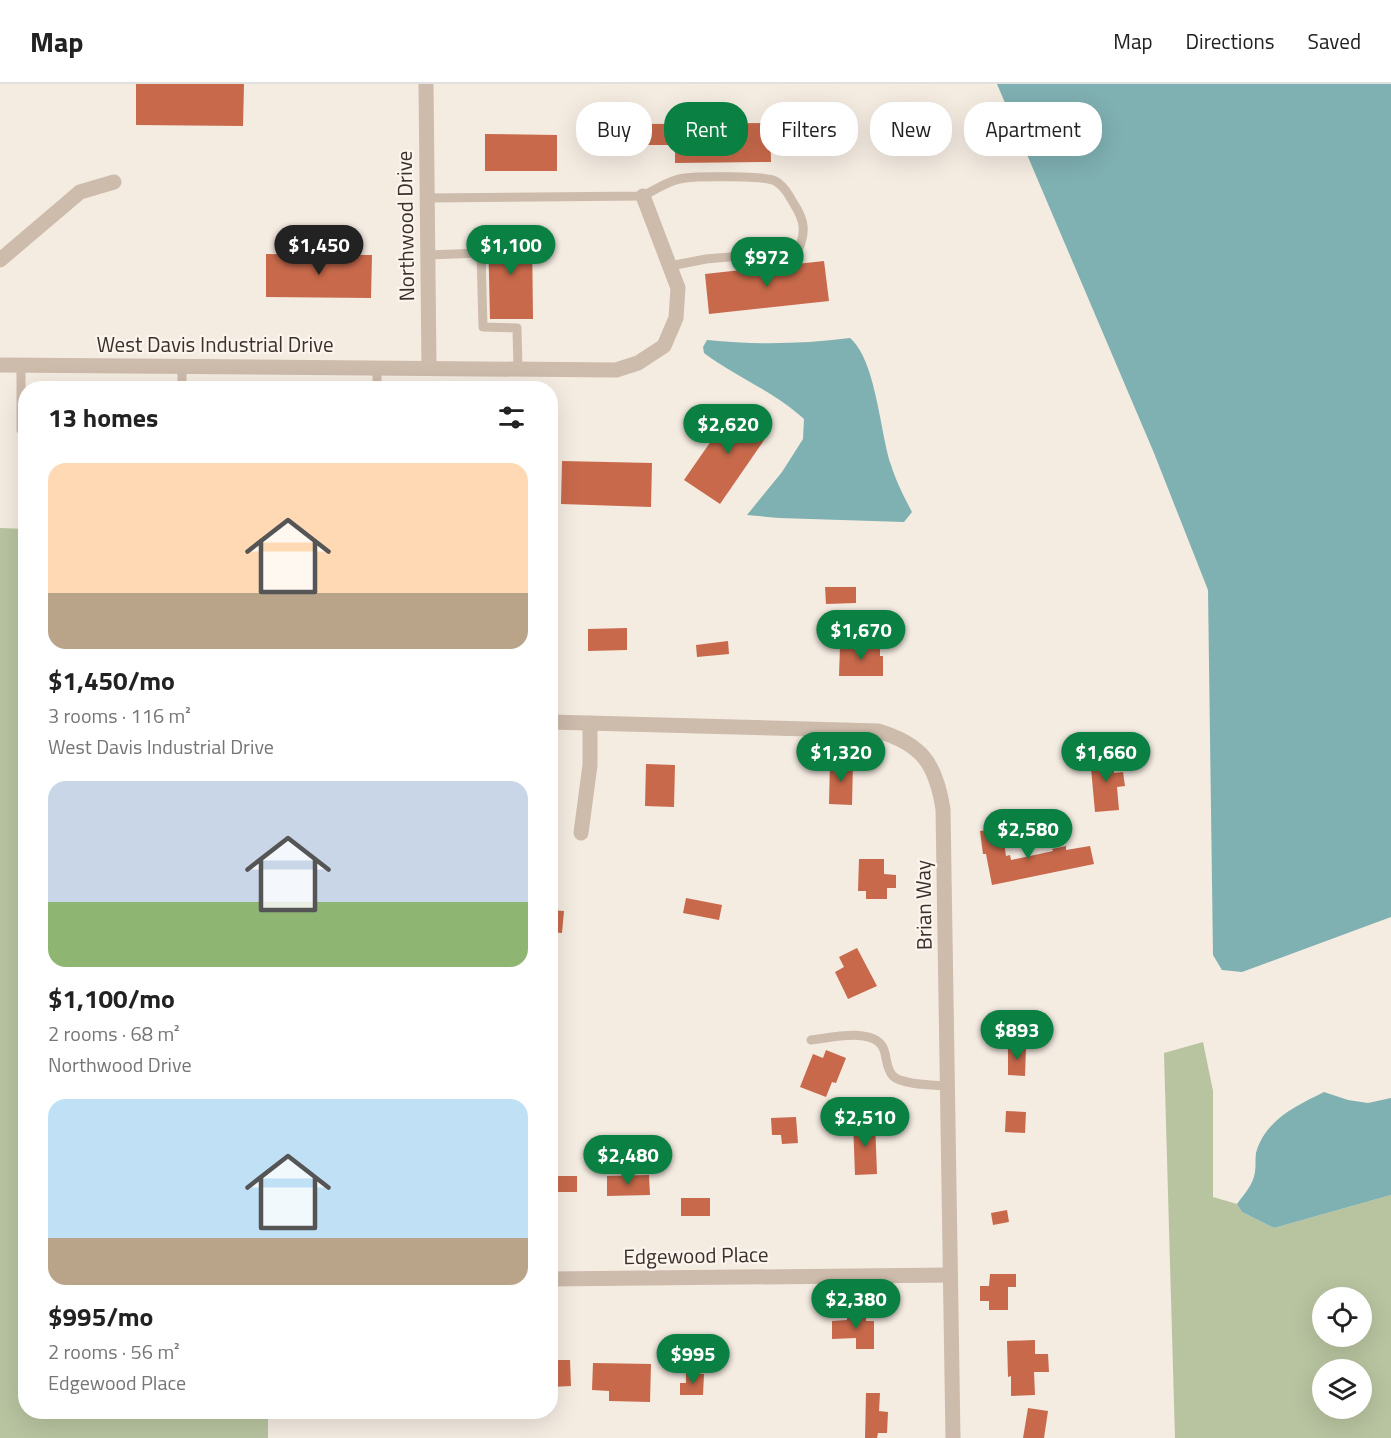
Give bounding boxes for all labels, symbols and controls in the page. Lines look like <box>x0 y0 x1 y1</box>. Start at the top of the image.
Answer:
text: Map <box>30 20 84 63</box>
text: Map <box>1113 25 1153 57</box>
text: Directions <box>1186 25 1275 57</box>
text: Saved <box>1308 25 1361 57</box>
chip: Buy <box>576 102 652 156</box>
chip: Rent <box>664 102 748 156</box>
chip: Filters <box>760 102 858 156</box>
chip: New <box>870 102 952 156</box>
chip: Apartment <box>964 102 1102 156</box>
street label: Northwood Drive <box>388 150 422 302</box>
pin: $1,450 <box>270 225 368 276</box>
pin: $1,100 <box>462 225 560 276</box>
text: $1,450 <box>288 229 350 260</box>
text: $1,100 <box>480 229 542 260</box>
pin: $972 <box>731 237 803 288</box>
text: $972 <box>745 241 789 272</box>
street label: West Davis Industrial Drive <box>96 328 334 360</box>
text: 13 homes <box>48 398 158 437</box>
icon: filters <box>495 401 528 434</box>
pin: $2,620 <box>679 404 777 455</box>
text: $2,620 <box>697 408 759 439</box>
icon: home <box>234 502 342 610</box>
pin: $1,670 <box>812 610 910 661</box>
text: $1,670 <box>830 614 892 645</box>
text: $1,450/mo <box>48 661 175 700</box>
text: 3 rooms · 116 m² <box>48 700 191 731</box>
text: West Davis Industrial Drive <box>48 731 274 762</box>
pin: $1,320 <box>792 732 890 783</box>
pin: $1,660 <box>1057 732 1155 783</box>
text: $1,320 <box>810 736 872 767</box>
text: $1,660 <box>1075 736 1137 767</box>
pin: $2,580 <box>979 809 1077 860</box>
text: $2,580 <box>997 813 1059 844</box>
icon: home <box>234 820 342 928</box>
street label: Brian Way <box>906 860 940 950</box>
text: $1,100/mo <box>48 979 175 1018</box>
pin: $893 <box>981 1010 1053 1061</box>
text: $893 <box>995 1014 1039 1045</box>
text: 2 rooms · 68 m² <box>48 1018 180 1049</box>
text: Northwood Drive <box>48 1049 192 1080</box>
pin: $2,510 <box>816 1097 914 1148</box>
text: $2,510 <box>834 1101 896 1132</box>
pin: $2,480 <box>579 1135 677 1186</box>
icon: home <box>234 1138 342 1246</box>
text: $2,480 <box>597 1139 659 1170</box>
street label: Edgewood Place <box>623 1238 769 1272</box>
pin: $2,380 <box>807 1279 905 1330</box>
text: $2,380 <box>825 1283 887 1314</box>
map controls <box>1312 1287 1372 1419</box>
button: locate <box>1312 1287 1372 1347</box>
text: $995/mo <box>48 1297 153 1336</box>
pin: $995 <box>657 1334 729 1385</box>
text: 2 rooms · 56 m² <box>48 1336 180 1367</box>
text: $995 <box>671 1338 715 1369</box>
button: layers <box>1312 1359 1372 1419</box>
text: Edgewood Place <box>48 1367 186 1398</box>

